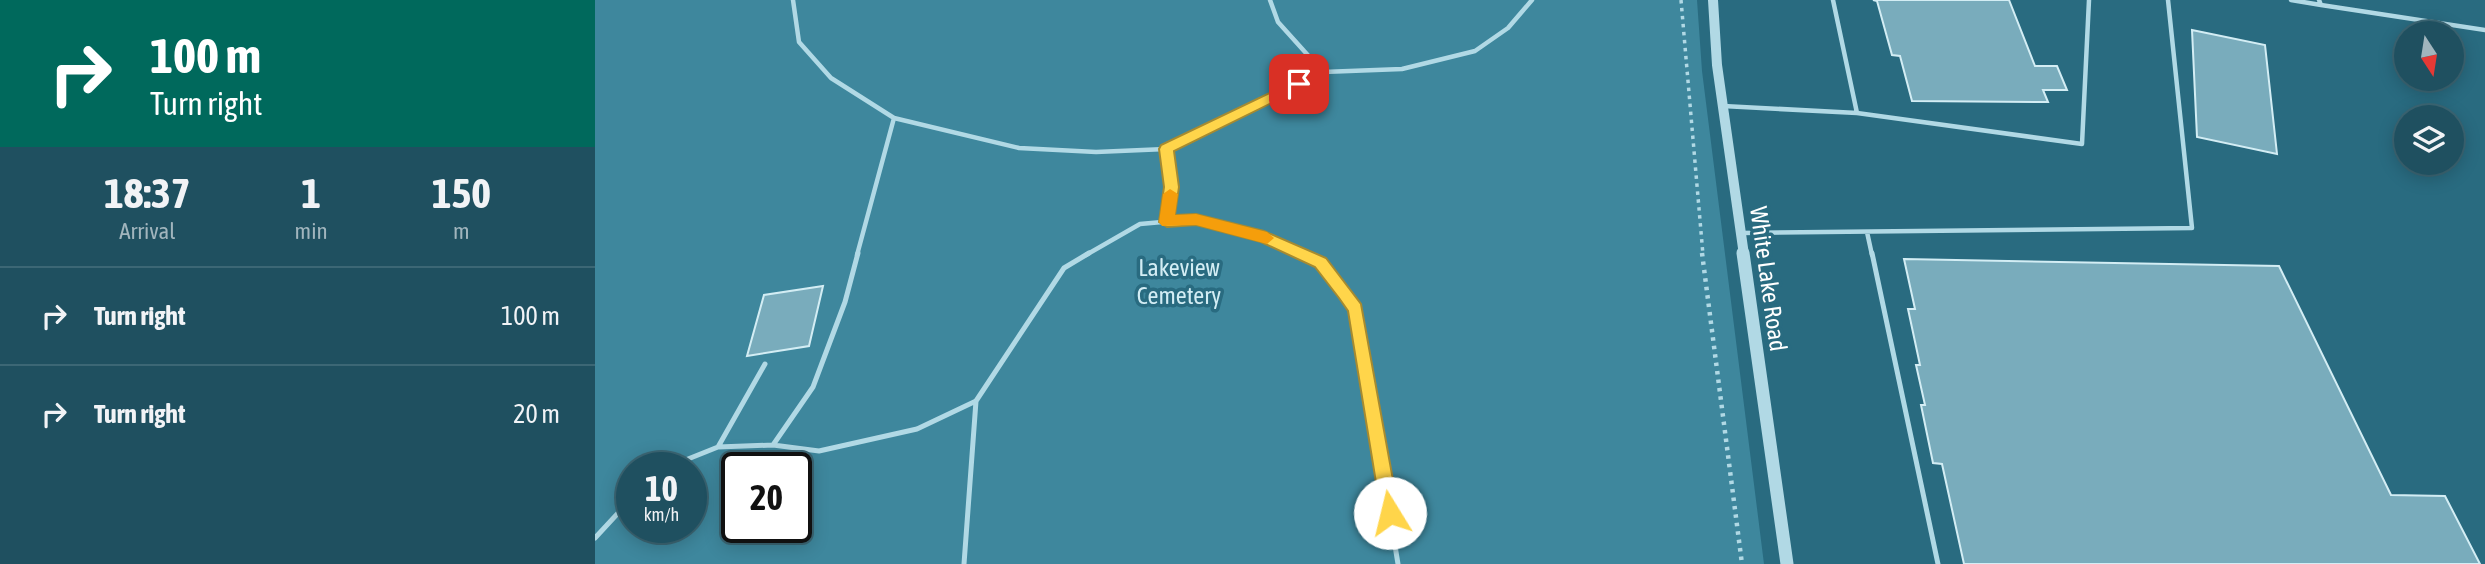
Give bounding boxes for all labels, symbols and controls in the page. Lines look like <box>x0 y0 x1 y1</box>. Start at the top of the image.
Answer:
north arrow <box>2394 21 2464 91</box>
map controls <box>2394 21 2464 175</box>
text: 100 m <box>150 27 261 83</box>
icon: right <box>35 28 126 119</box>
pin <box>1269 54 1329 114</box>
icon: arrive <box>1280 65 1318 103</box>
text: Turn right <box>150 85 263 122</box>
button: layers <box>2394 105 2464 175</box>
text: 18:37 <box>104 169 191 217</box>
text: 1 <box>301 169 321 217</box>
text: 150 <box>432 169 491 217</box>
street label: White Lake Road <box>1745 205 1792 353</box>
text: Arrival <box>119 218 175 244</box>
text: min <box>295 218 328 244</box>
text: m <box>453 218 470 244</box>
park label: Lakeview Cemetery <box>1137 254 1221 309</box>
icon: right <box>35 297 73 335</box>
text: Turn right <box>94 301 185 331</box>
text: 100 m <box>501 301 560 331</box>
icon: right <box>35 395 73 433</box>
text: Turn right <box>94 399 185 429</box>
text: 20 m <box>513 399 560 429</box>
speed limit sign: 20 <box>721 452 812 543</box>
text: 10 <box>645 468 678 508</box>
position arrow <box>1353 476 1427 550</box>
text: km/h <box>644 504 679 525</box>

